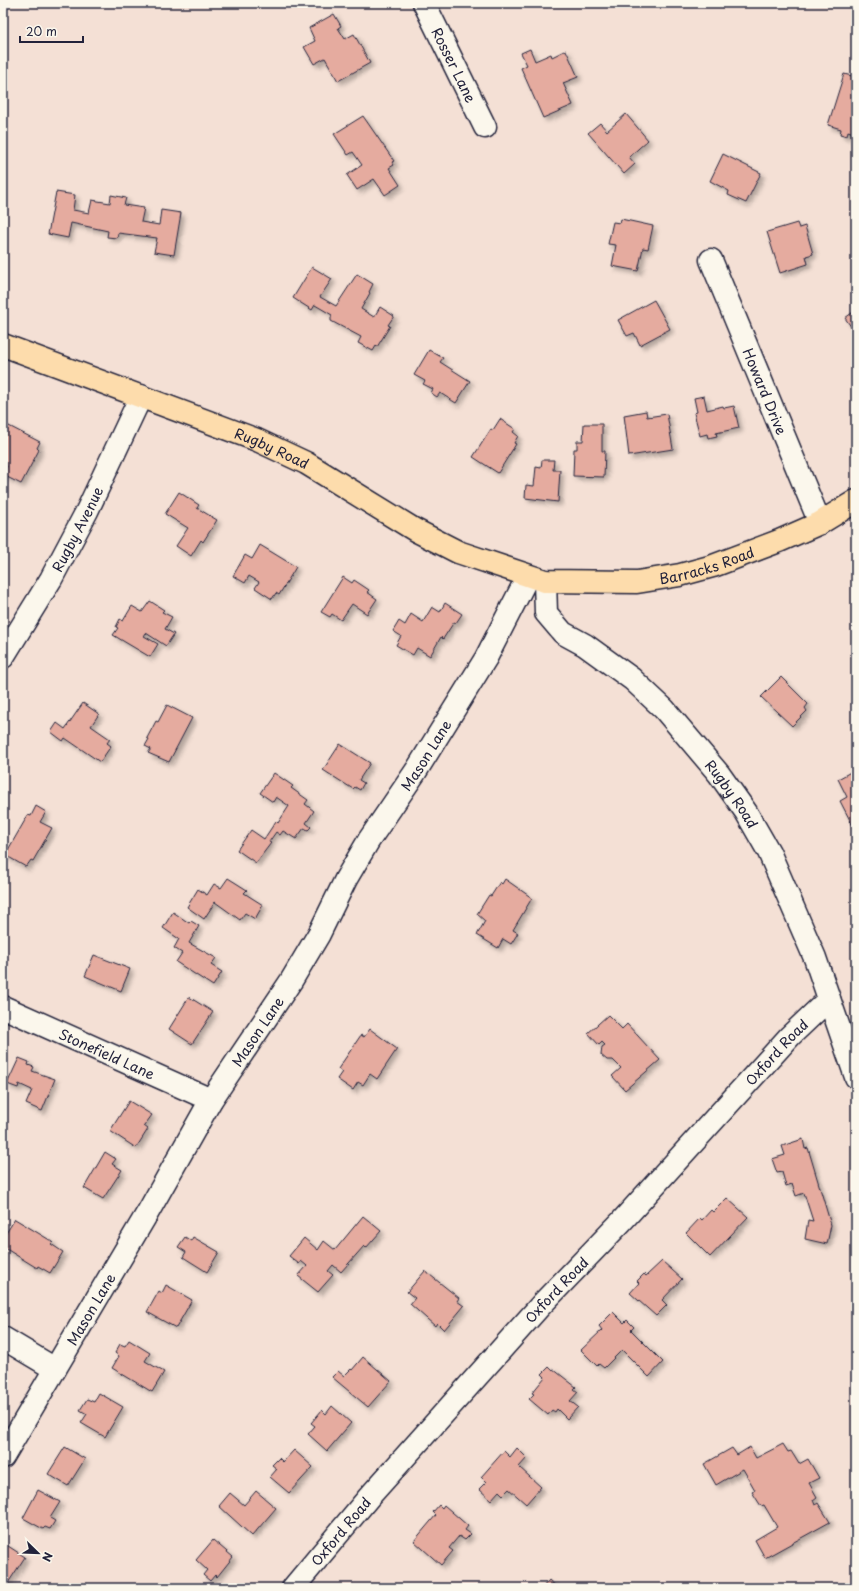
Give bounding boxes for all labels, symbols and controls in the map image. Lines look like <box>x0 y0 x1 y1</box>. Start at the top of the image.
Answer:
scale bar <box>20 18 83 44</box>
text: 20 m <box>26 22 57 40</box>
street label: Rosser Lane <box>427 24 482 106</box>
street label: Howard Drive <box>738 345 793 438</box>
street label: Rugby Road <box>232 422 313 474</box>
street label: Rugby Avenue <box>46 483 108 575</box>
street label: Barracks Road <box>658 541 757 589</box>
street label: Mason Lane <box>395 715 456 795</box>
street label: Rugby Road <box>701 755 764 832</box>
street label: Mason Lane <box>226 992 288 1071</box>
street label: Oxford Road <box>740 1014 813 1090</box>
street label: Stonefield Lane <box>56 1023 158 1084</box>
street label: Oxford Road <box>520 1252 593 1327</box>
street label: Mason Lane <box>61 1269 120 1349</box>
street label: Oxford Road <box>305 1492 375 1570</box>
north arrow <box>18 1533 58 1573</box>
text: N <box>38 1550 57 1565</box>

